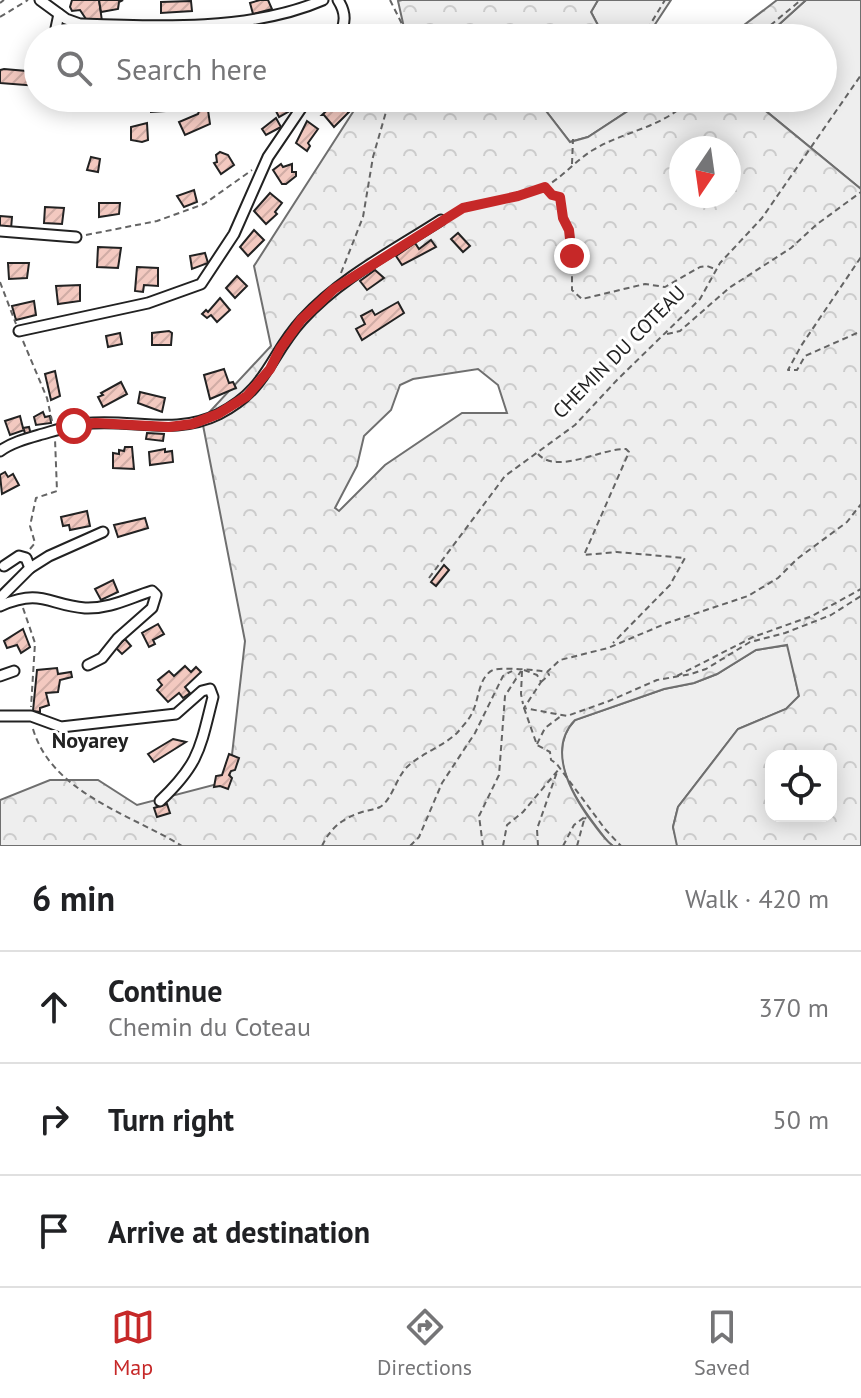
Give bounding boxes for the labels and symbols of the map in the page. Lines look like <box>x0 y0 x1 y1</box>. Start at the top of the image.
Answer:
north arrow <box>669 136 741 208</box>
route end <box>554 238 590 274</box>
street label: CHEMIN DU COTEAU <box>547 280 691 424</box>
route start <box>56 408 92 444</box>
district label: Noyarey <box>52 726 129 754</box>

